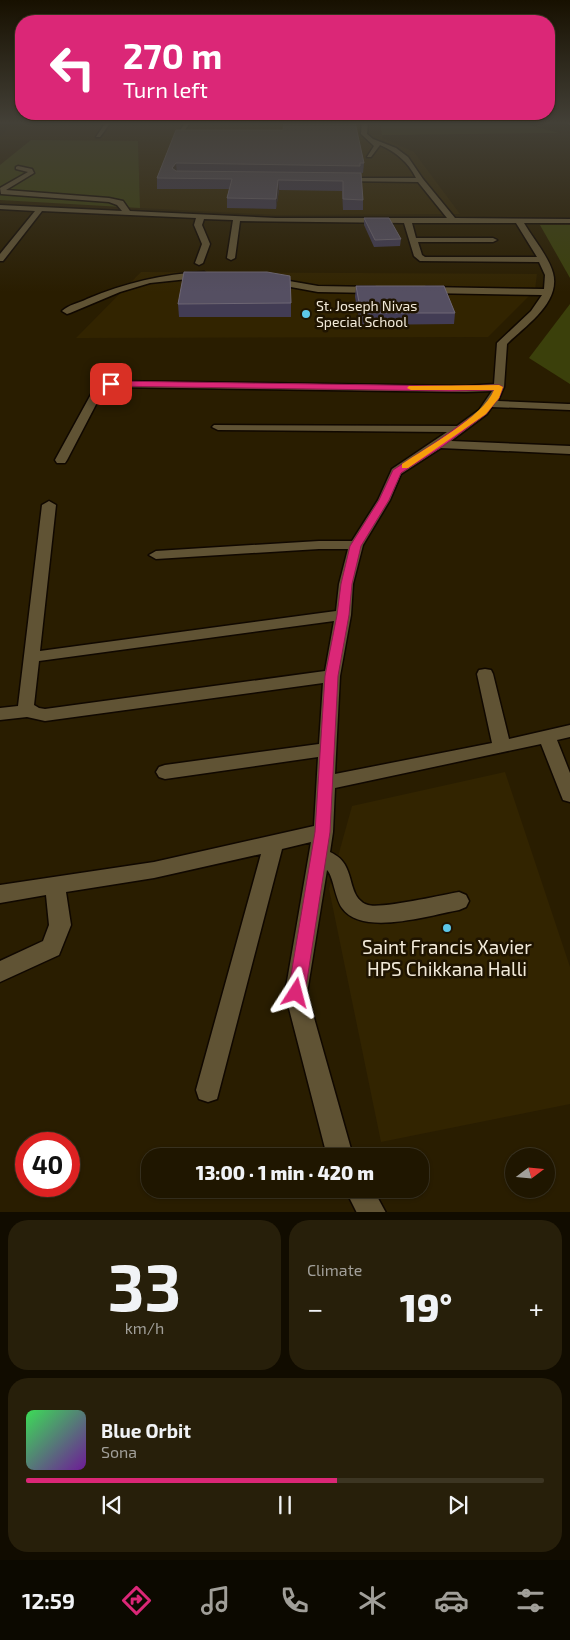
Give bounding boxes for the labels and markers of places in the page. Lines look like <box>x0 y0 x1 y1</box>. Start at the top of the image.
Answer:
place label: St. Joseph Nivas Special School <box>316 297 417 330</box>
marker: St. Joseph Nivas Special School <box>300 308 312 320</box>
pin <box>90 363 132 405</box>
marker: Saint Francis Xavier HPS Chikkana Halli <box>441 922 453 934</box>
place label: Saint Francis Xavier HPS Chikkana Halli <box>362 935 532 980</box>

